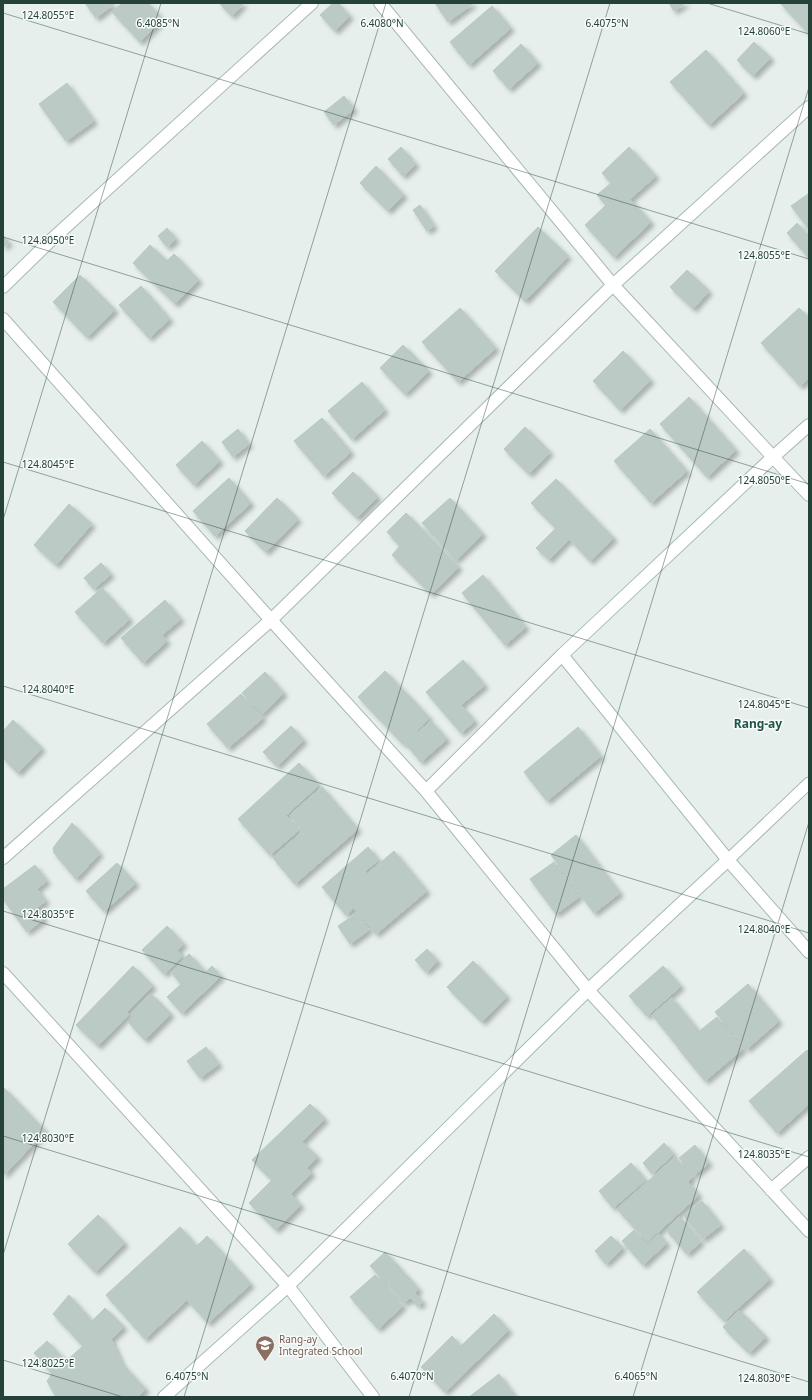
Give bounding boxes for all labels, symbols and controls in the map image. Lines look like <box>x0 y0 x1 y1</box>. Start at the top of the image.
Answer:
text: 124.8055°E <box>22 8 74 22</box>
text: 6.4085°N <box>136 16 180 30</box>
text: 6.4080°N <box>360 16 404 30</box>
text: 6.4075°N <box>585 16 629 30</box>
text: 124.8060°E <box>738 24 790 38</box>
text: 124.8050°E <box>22 233 74 247</box>
text: 124.8055°E <box>738 248 790 262</box>
text: 124.8045°E <box>22 457 74 471</box>
text: 124.8050°E <box>738 473 790 487</box>
text: 124.8040°E <box>22 682 74 696</box>
text: 124.8045°E <box>738 697 790 711</box>
district label: Rang-ay <box>734 715 782 732</box>
text: 124.8035°E <box>22 907 74 921</box>
text: 124.8040°E <box>738 922 790 936</box>
text: 124.8030°E <box>22 1131 74 1145</box>
text: 124.8035°E <box>738 1147 790 1161</box>
place label: Rang-ay Integrated School <box>279 1332 363 1358</box>
school or university icon: Rang-ay Integrated School <box>254 1334 276 1362</box>
text: 124.8025°E <box>22 1356 74 1370</box>
text: 6.4075°N <box>165 1369 209 1383</box>
text: 6.4070°N <box>390 1369 434 1383</box>
text: 6.4065°N <box>614 1369 658 1383</box>
text: 124.8030°E <box>738 1371 790 1385</box>

